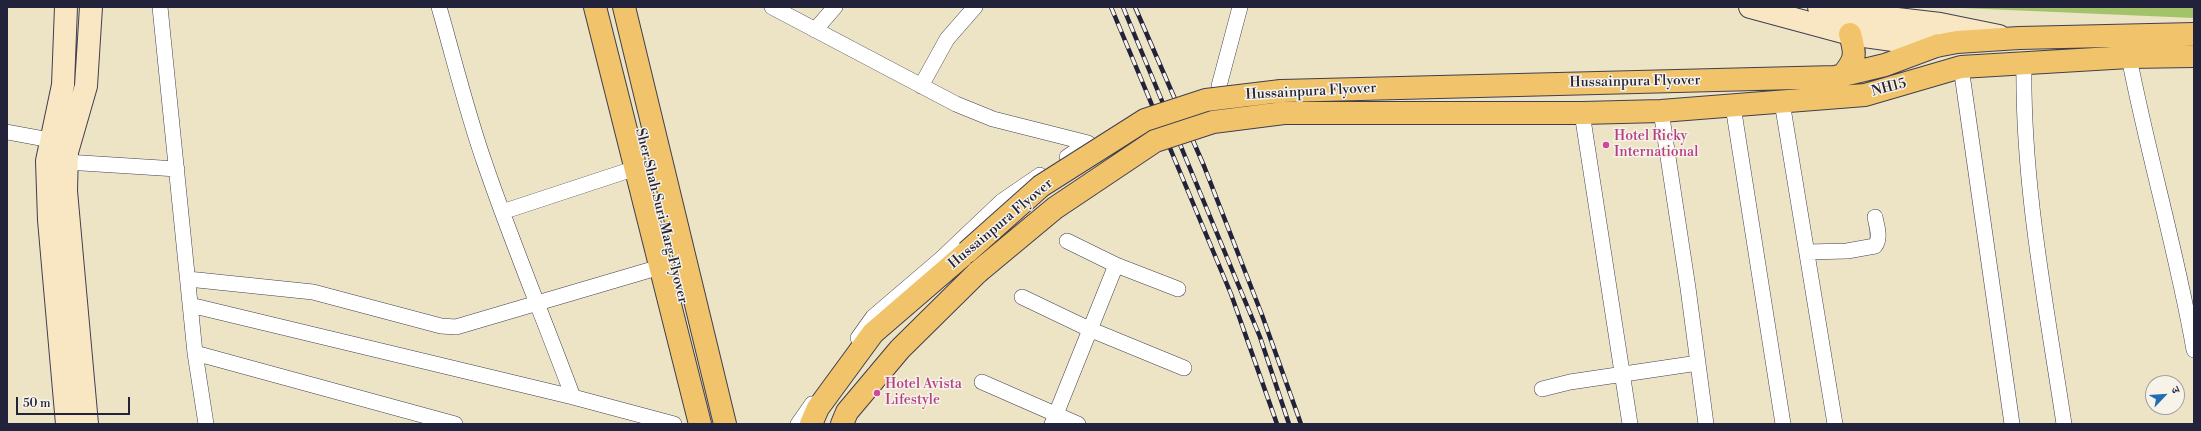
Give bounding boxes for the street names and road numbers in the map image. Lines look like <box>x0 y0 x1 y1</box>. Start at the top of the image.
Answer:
street label: Hussainpura Flyover <box>1569 72 1701 92</box>
street label: NH15 <box>1870 75 1908 101</box>
street label: Hussainpura Flyover <box>1245 80 1377 104</box>
street label: Sher Shah Suri Marg Flyover <box>631 127 691 305</box>
street label: Hussainpura Flyover <box>945 175 1057 273</box>

